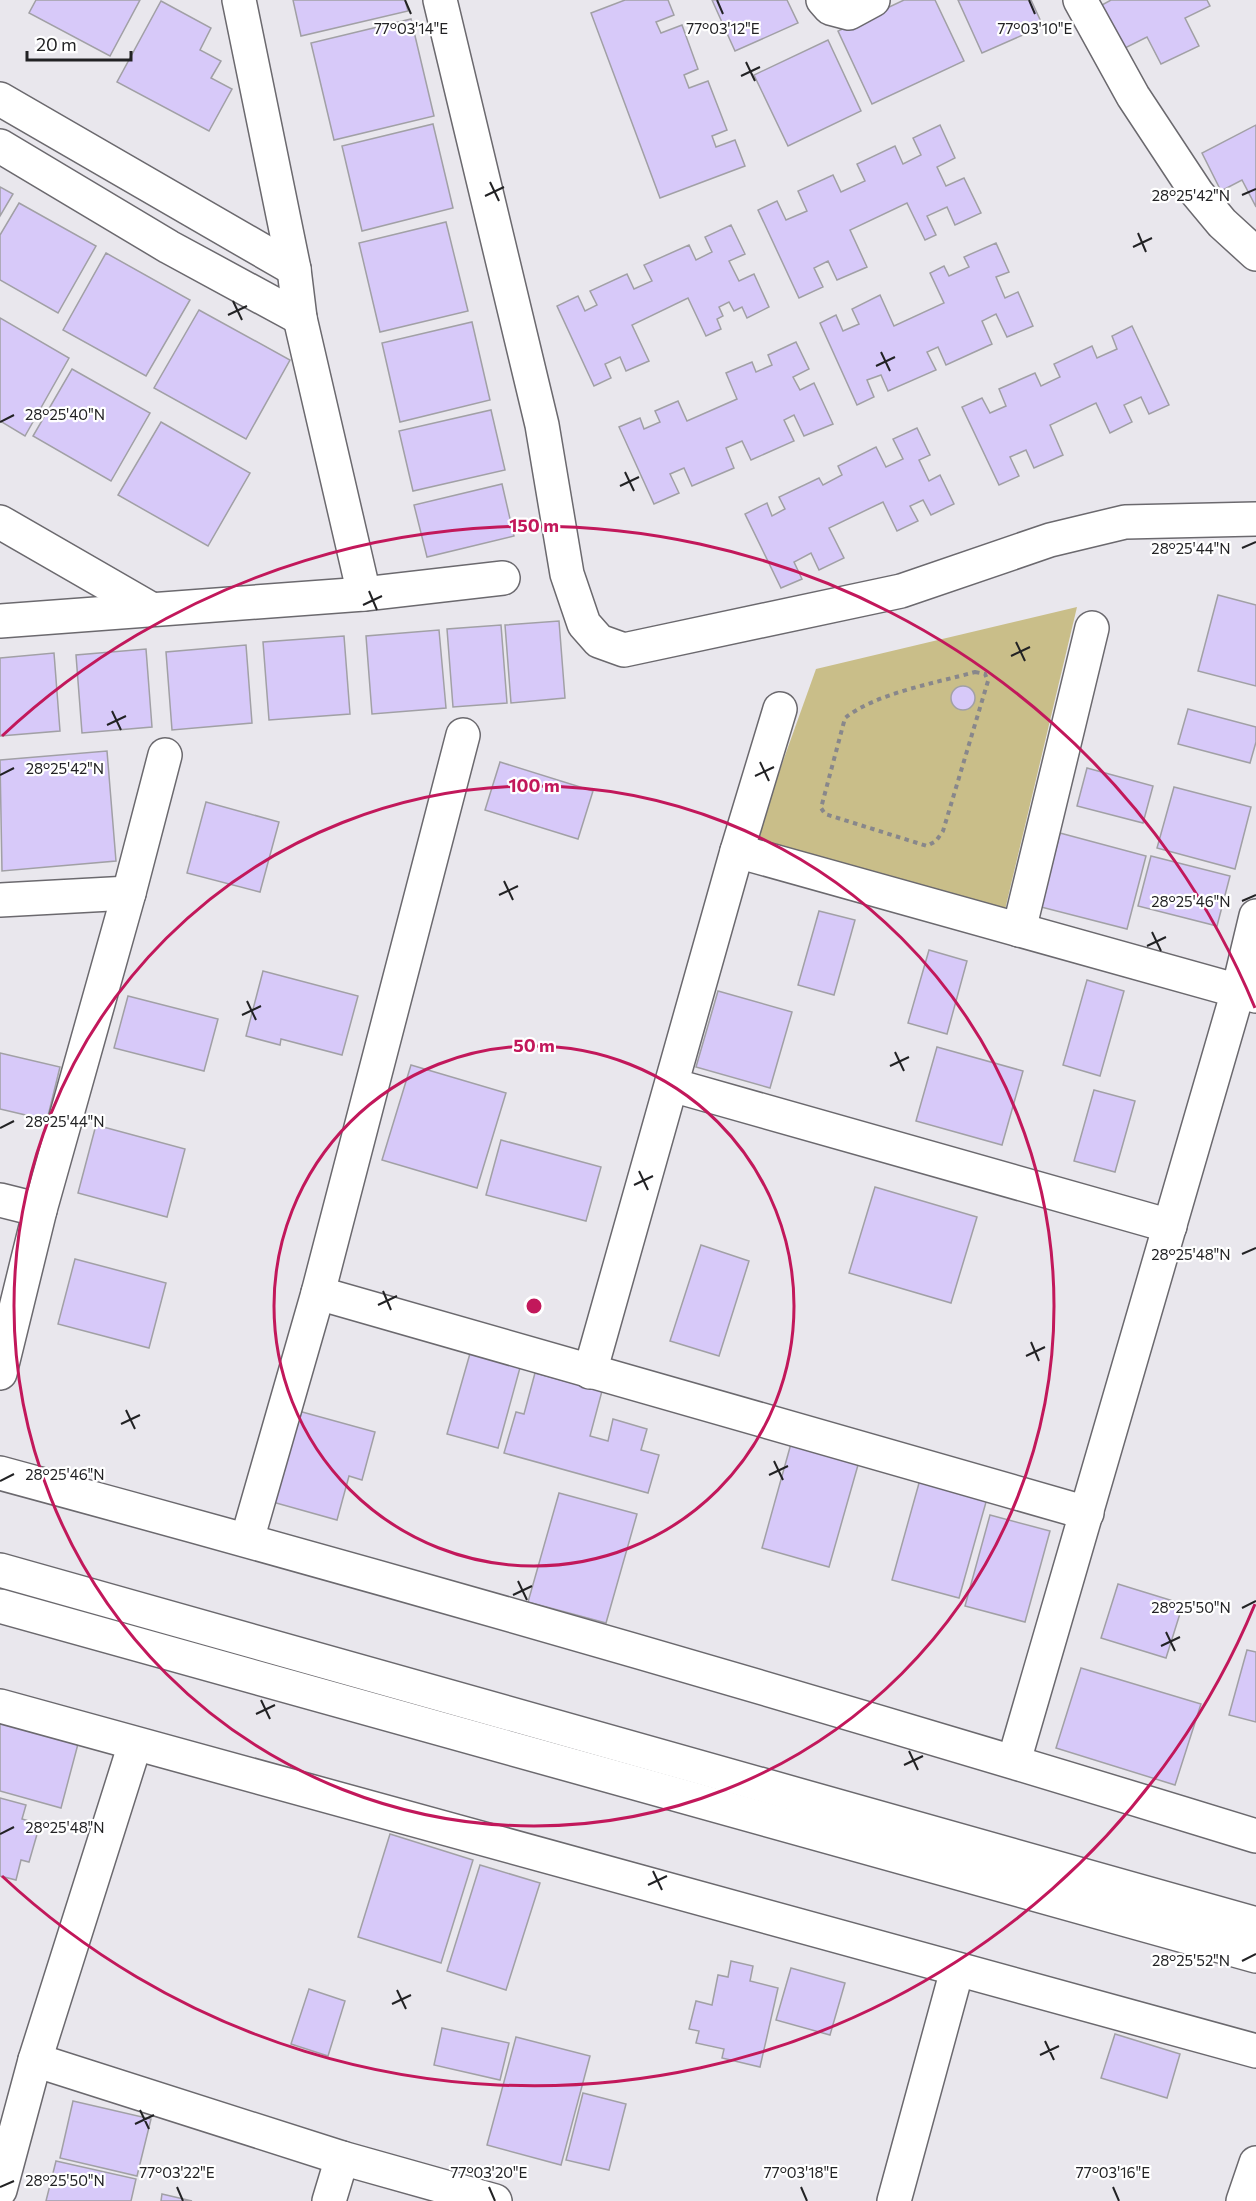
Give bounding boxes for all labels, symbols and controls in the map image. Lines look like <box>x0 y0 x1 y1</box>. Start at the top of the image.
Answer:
text: 77°03'14"E <box>374 19 448 37</box>
text: 77°03'12"E <box>686 19 760 37</box>
text: 77°03'10"E <box>997 19 1073 37</box>
scale bar <box>27 24 130 62</box>
text: 20 m <box>36 33 77 55</box>
text: 28°25'42"N <box>1152 186 1230 204</box>
text: 28°25'40"N <box>25 405 105 423</box>
text: 150 m <box>509 514 559 536</box>
text: 28°25'44"N <box>1151 539 1231 557</box>
text: 28°25'42"N <box>26 759 104 777</box>
text: 100 m <box>508 774 560 796</box>
text: 28°25'46"N <box>1151 892 1231 910</box>
text: 50 m <box>513 1034 555 1056</box>
text: 28°25'44"N <box>25 1112 105 1130</box>
text: 28°25'48"N <box>1151 1245 1231 1263</box>
centre of rings <box>524 1296 544 1316</box>
text: 28°25'46"N <box>25 1465 105 1483</box>
text: 28°25'50"N <box>1151 1598 1231 1616</box>
text: 28°25'48"N <box>25 1818 105 1836</box>
text: 28°25'52"N <box>1152 1951 1230 1969</box>
text: 77°03'22"E <box>139 2163 215 2181</box>
text: 77°03'20"E <box>451 2163 528 2181</box>
text: 77°03'18"E <box>764 2163 838 2181</box>
text: 77°03'16"E <box>1076 2163 1150 2181</box>
text: 28°25'50"N <box>25 2171 105 2189</box>

